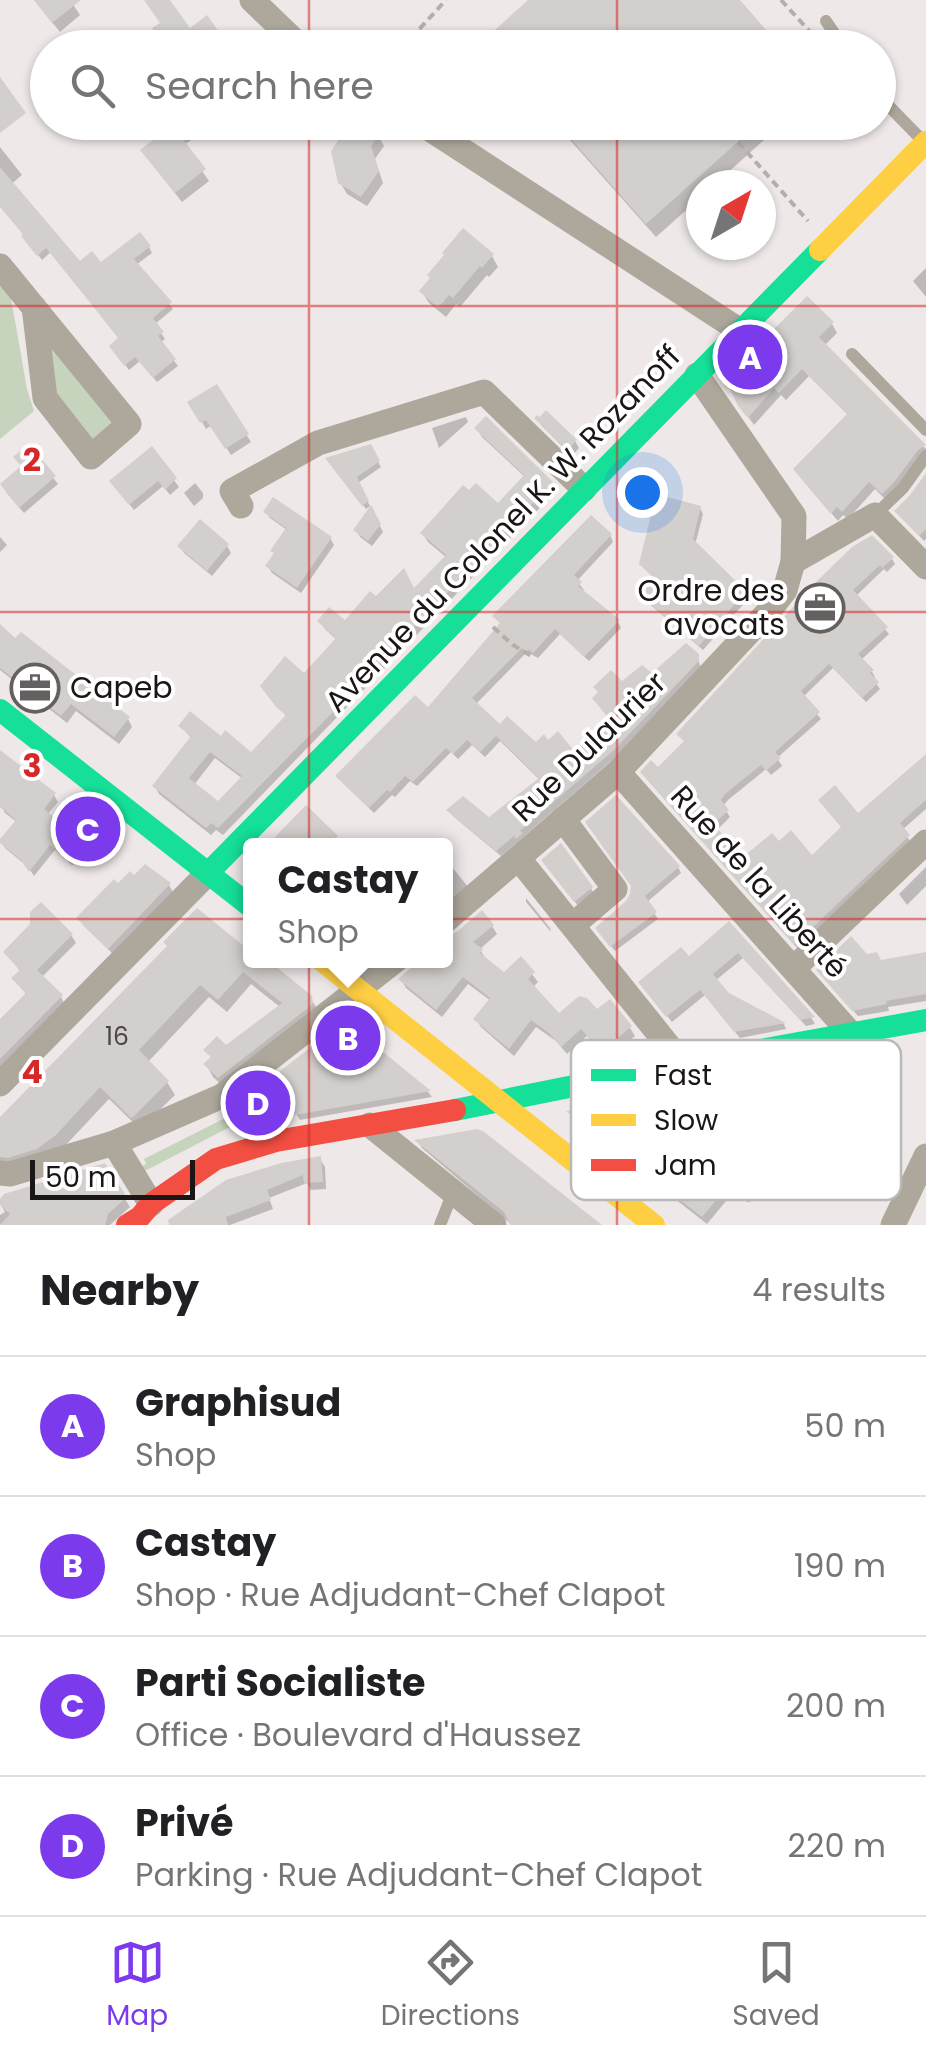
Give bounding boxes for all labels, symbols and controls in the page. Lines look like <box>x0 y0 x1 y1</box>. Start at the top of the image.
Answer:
search box <box>30 30 896 140</box>
icon: search <box>65 58 120 113</box>
text: Search here <box>145 59 374 112</box>
north arrow <box>686 170 776 260</box>
pin: A <box>718 320 782 394</box>
street label: Avenue du Colonel K. W. Rozanoff <box>315 335 690 722</box>
text: 2 <box>23 437 41 482</box>
your location <box>617 467 668 518</box>
place label: Ordre des avocats <box>638 569 785 646</box>
office icon: Ordre des avocats <box>794 582 846 634</box>
office icon: Capeb <box>9 662 61 714</box>
street label: Rue Dulaurier <box>502 662 675 831</box>
place label: Capeb <box>70 666 173 709</box>
text: 3 <box>22 743 42 788</box>
street label: Rue de la Liberté <box>661 776 858 988</box>
pin: C <box>56 792 120 866</box>
popup <box>243 838 453 968</box>
text: Castay <box>277 853 419 906</box>
text: Shop <box>277 909 359 954</box>
pin: B <box>316 1000 380 1076</box>
house number: 16 <box>105 1019 129 1054</box>
legend <box>571 1040 901 1200</box>
text: 4 <box>21 1049 43 1094</box>
text: Fast <box>654 1056 712 1095</box>
pin: D <box>226 1066 290 1140</box>
text: Slow <box>654 1101 718 1140</box>
text: Jam <box>654 1146 717 1185</box>
scale bar <box>30 1155 195 1200</box>
text: 50 m <box>45 1158 116 1197</box>
text: Nearby <box>40 1261 199 1320</box>
text: 4 results <box>752 1267 886 1312</box>
text: Graphisud <box>135 1376 341 1429</box>
text: A <box>61 1403 84 1448</box>
text: 50 m <box>804 1403 886 1448</box>
text: Shop <box>135 1432 216 1477</box>
text: Castay <box>135 1516 276 1569</box>
text: B <box>62 1543 83 1588</box>
text: 190 m <box>794 1543 886 1588</box>
text: Shop · Rue Adjudant-Chef Clapot <box>135 1572 665 1617</box>
text: Parti Socialiste <box>135 1656 426 1709</box>
text: C <box>60 1683 85 1728</box>
text: 200 m <box>786 1683 886 1728</box>
text: Office · Boulevard d'Haussez <box>135 1712 581 1757</box>
text: Privé <box>135 1796 233 1849</box>
text: D <box>61 1823 84 1868</box>
text: 220 m <box>788 1823 886 1868</box>
text: Parking · Rue Adjudant-Chef Clapot <box>135 1852 702 1897</box>
tab: Map <box>106 1935 168 2037</box>
tab: Directions <box>381 1935 520 2037</box>
tab: Saved <box>732 1935 820 2037</box>

